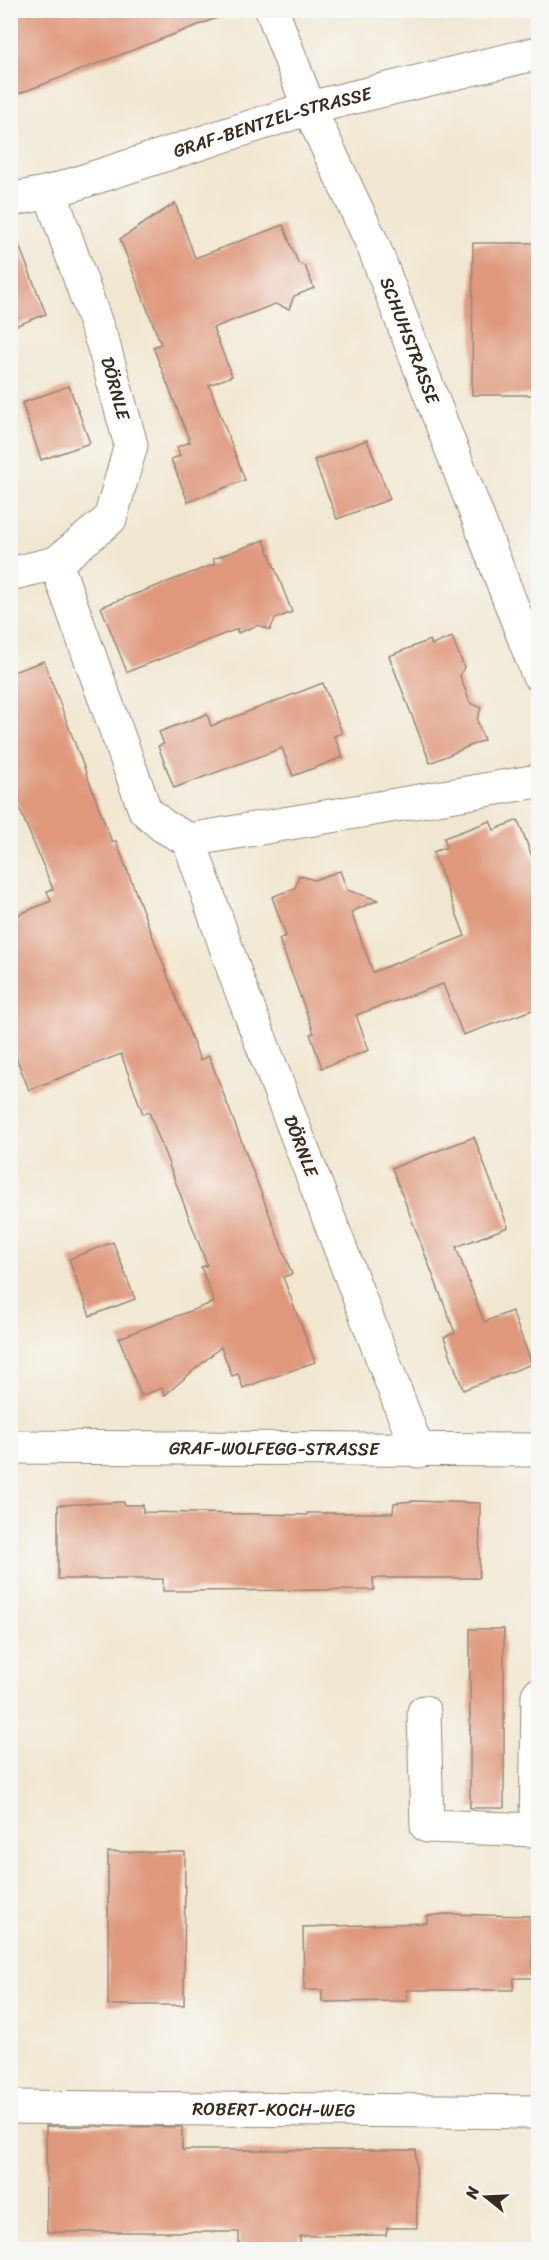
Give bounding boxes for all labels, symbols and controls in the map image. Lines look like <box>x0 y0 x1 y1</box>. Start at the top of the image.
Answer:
street label: GRAF-BENTZEL-STRASSE <box>169 77 376 167</box>
street label: SCHUHSTRASSE <box>371 272 449 409</box>
street label: DÖRNLE <box>91 353 140 425</box>
street label: DÖRNLE <box>275 1110 328 1183</box>
street label: GRAF-WOLFEGG-STRASSE <box>169 1432 380 1465</box>
street label: ROBERT-KOCH-WEG <box>192 2093 356 2126</box>
north arrow <box>456 2167 516 2227</box>
text: N <box>456 2182 488 2203</box>

